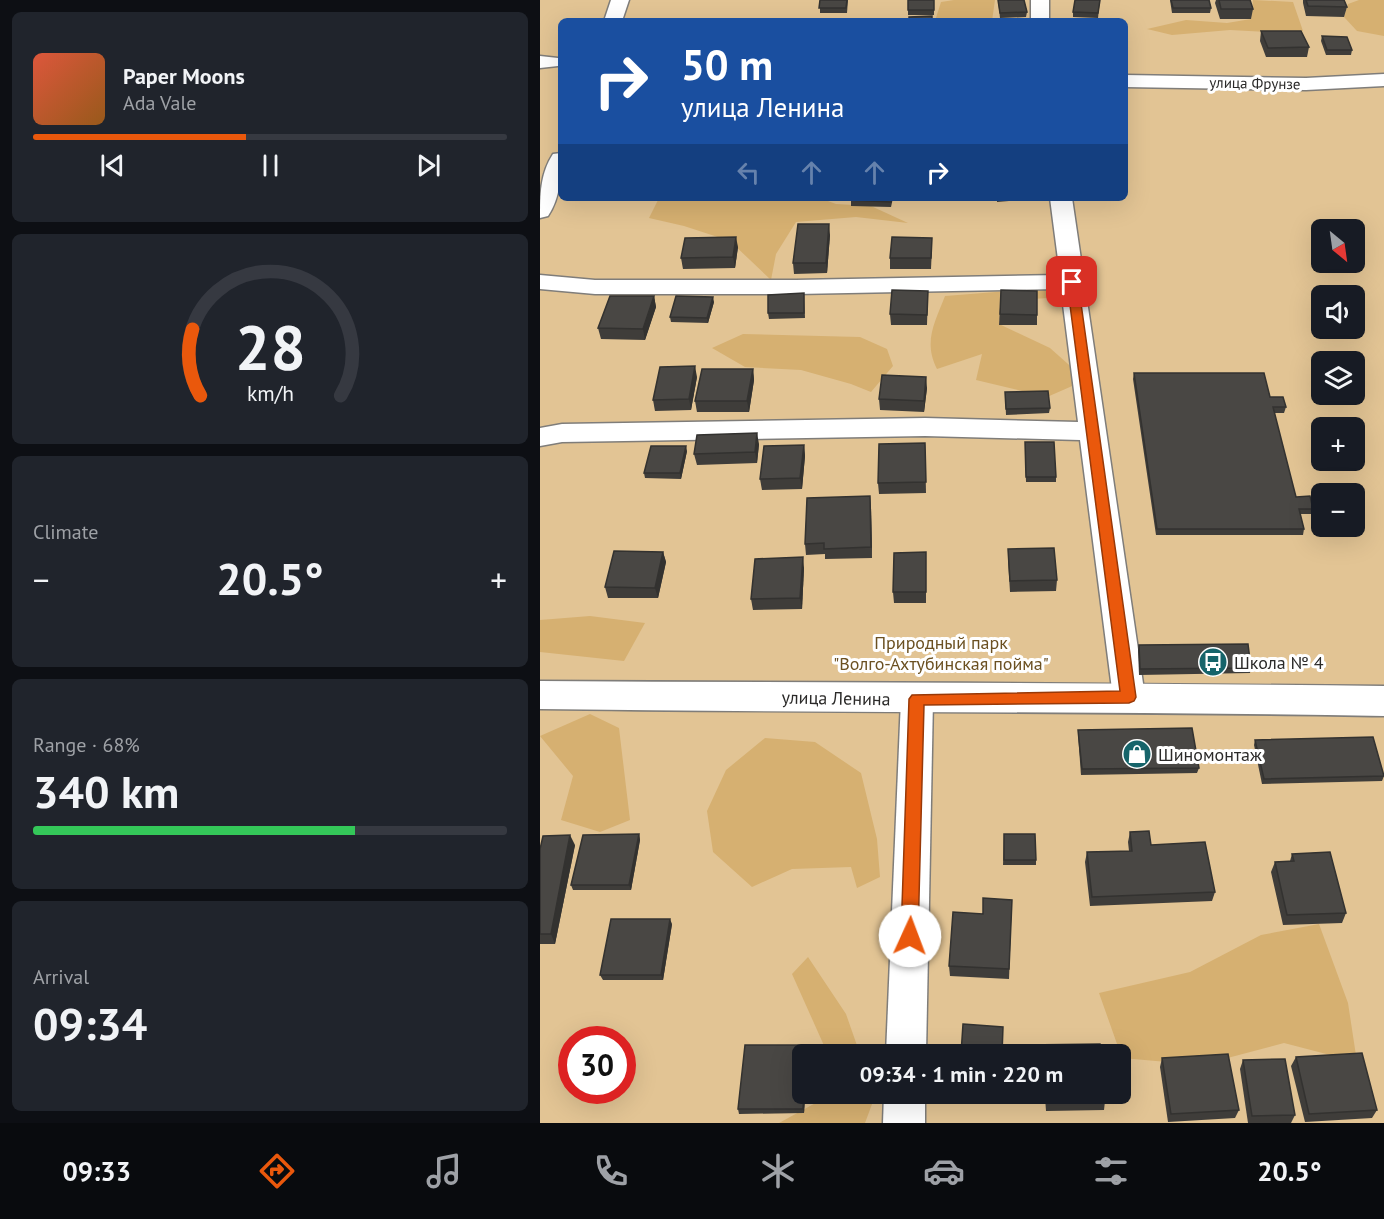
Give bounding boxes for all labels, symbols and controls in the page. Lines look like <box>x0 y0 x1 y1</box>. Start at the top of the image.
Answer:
text: 50 m <box>681 37 773 92</box>
icon: right <box>582 42 660 120</box>
text: Paper Moons <box>123 62 245 90</box>
street label: улица Фрунзе <box>1209 73 1301 93</box>
text: Ada Vale <box>123 90 196 116</box>
text: улица Ленина <box>681 90 845 124</box>
icon: previous <box>96 149 129 182</box>
icon: pause <box>254 149 287 182</box>
icon: next <box>412 149 445 182</box>
icon: left <box>732 156 765 189</box>
icon: ahead <box>795 156 828 189</box>
icon: ahead <box>858 156 891 189</box>
icon: right <box>921 156 954 189</box>
north arrow <box>1311 219 1365 273</box>
map controls <box>1311 219 1365 537</box>
pin <box>1046 256 1097 307</box>
icon: arrive <box>1055 265 1088 298</box>
button: sound <box>1311 285 1365 339</box>
text: 28 <box>235 306 305 387</box>
button: layers <box>1311 351 1365 405</box>
text: km/h <box>246 380 293 408</box>
button: + <box>1311 417 1365 471</box>
button: − <box>1311 483 1365 537</box>
text: Climate <box>33 519 99 545</box>
text: 20.5° <box>216 549 324 607</box>
text: − <box>33 558 50 601</box>
text: + <box>490 558 507 601</box>
park label: Природный парк "Волго-Ахтубинская пойма" <box>833 631 1049 675</box>
bus stop icon: Школа № 4 <box>1197 646 1229 678</box>
place label: Школа № 4 <box>1234 651 1324 674</box>
street label: улица Ленина <box>781 686 891 710</box>
text: Range · 68% <box>33 732 140 758</box>
shop icon: Шиномонтаж <box>1121 738 1153 770</box>
place label: Шиномонтаж <box>1158 743 1262 766</box>
text: 340 km <box>33 762 179 820</box>
position arrow <box>878 904 942 968</box>
text: Arrival <box>33 964 89 990</box>
text: 09:34 <box>33 994 147 1052</box>
speed limit sign: 30 <box>558 1026 636 1104</box>
text: 09:34 · 1 min · 220 m <box>860 1060 1063 1088</box>
icon: directions <box>256 1150 298 1192</box>
icon: music <box>423 1150 465 1192</box>
icon: phone <box>590 1150 632 1192</box>
icon: climate <box>757 1150 799 1192</box>
icon: car <box>923 1150 965 1192</box>
icon: filters <box>1090 1150 1132 1192</box>
text: 09:33 <box>62 1154 131 1188</box>
text: 20.5° <box>1257 1154 1322 1188</box>

